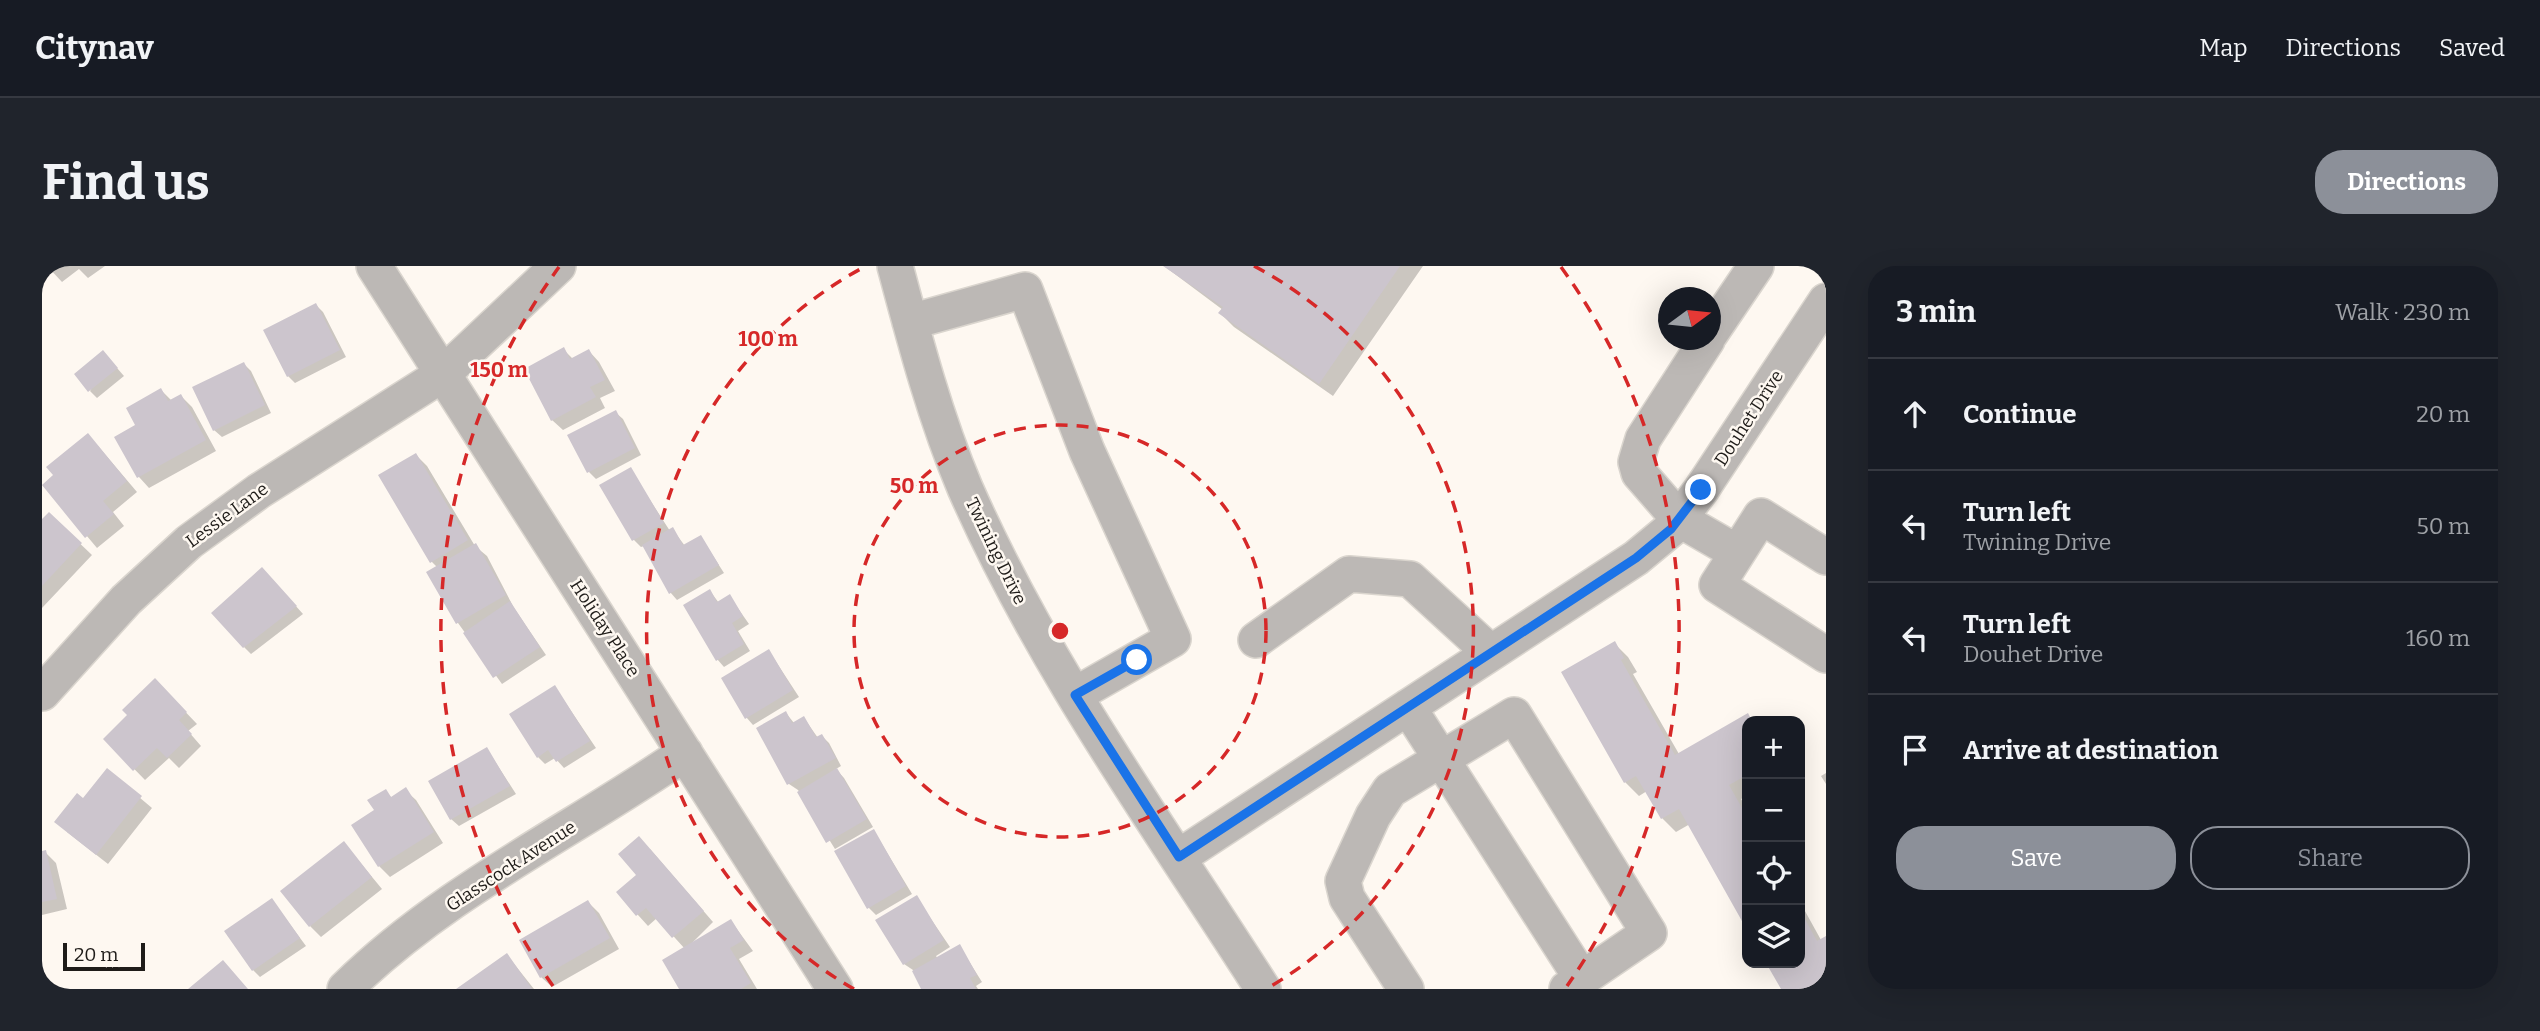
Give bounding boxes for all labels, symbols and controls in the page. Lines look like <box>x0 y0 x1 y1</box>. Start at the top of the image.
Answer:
text: Citynav <box>35 28 154 68</box>
text: Map <box>2199 34 2248 62</box>
text: Directions <box>2286 34 2401 62</box>
text: Saved <box>2439 34 2505 62</box>
button: Directions <box>2315 150 2498 214</box>
text: Find us <box>42 153 210 212</box>
north arrow <box>1658 287 1721 350</box>
text: 3 min <box>1896 294 1976 330</box>
text: Walk · 230 m <box>2335 298 2470 326</box>
text: 100 m <box>738 326 798 352</box>
text: 150 m <box>470 357 528 383</box>
street label: Douhet Drive <box>1710 366 1788 470</box>
icon: ahead <box>1896 395 1934 433</box>
text: Continue <box>1963 399 2077 430</box>
text: 20 m <box>2416 400 2470 428</box>
text: 50 m <box>890 473 938 499</box>
route end <box>1685 474 1716 505</box>
street label: Lessie Lane <box>182 478 272 552</box>
street label: Twining Drive <box>961 494 1031 608</box>
text: Turn left <box>1963 497 2071 528</box>
icon: left <box>1896 507 1934 545</box>
text: 50 m <box>2416 512 2470 540</box>
text: Twining Drive <box>1963 528 2111 556</box>
street label: Holiday Place <box>565 575 645 681</box>
text: Turn left <box>1963 609 2071 640</box>
centre of rings <box>1048 619 1072 643</box>
icon: left <box>1896 619 1934 657</box>
text: 160 m <box>2406 624 2470 652</box>
text: Douhet Drive <box>1963 640 2103 668</box>
route start <box>1121 644 1152 675</box>
map controls <box>1742 716 1805 968</box>
button: + <box>1742 716 1805 779</box>
icon: arrive <box>1896 731 1934 769</box>
text: Arrive at destination <box>1963 735 2218 766</box>
button: − <box>1742 779 1805 842</box>
street label: Glasscock Avenue <box>442 816 580 916</box>
button: Save <box>1896 826 2176 890</box>
button: Share <box>2190 826 2470 890</box>
button: locate <box>1742 842 1805 905</box>
button: layers <box>1742 905 1805 968</box>
scale bar <box>63 940 145 972</box>
text: 20 m <box>74 943 118 966</box>

